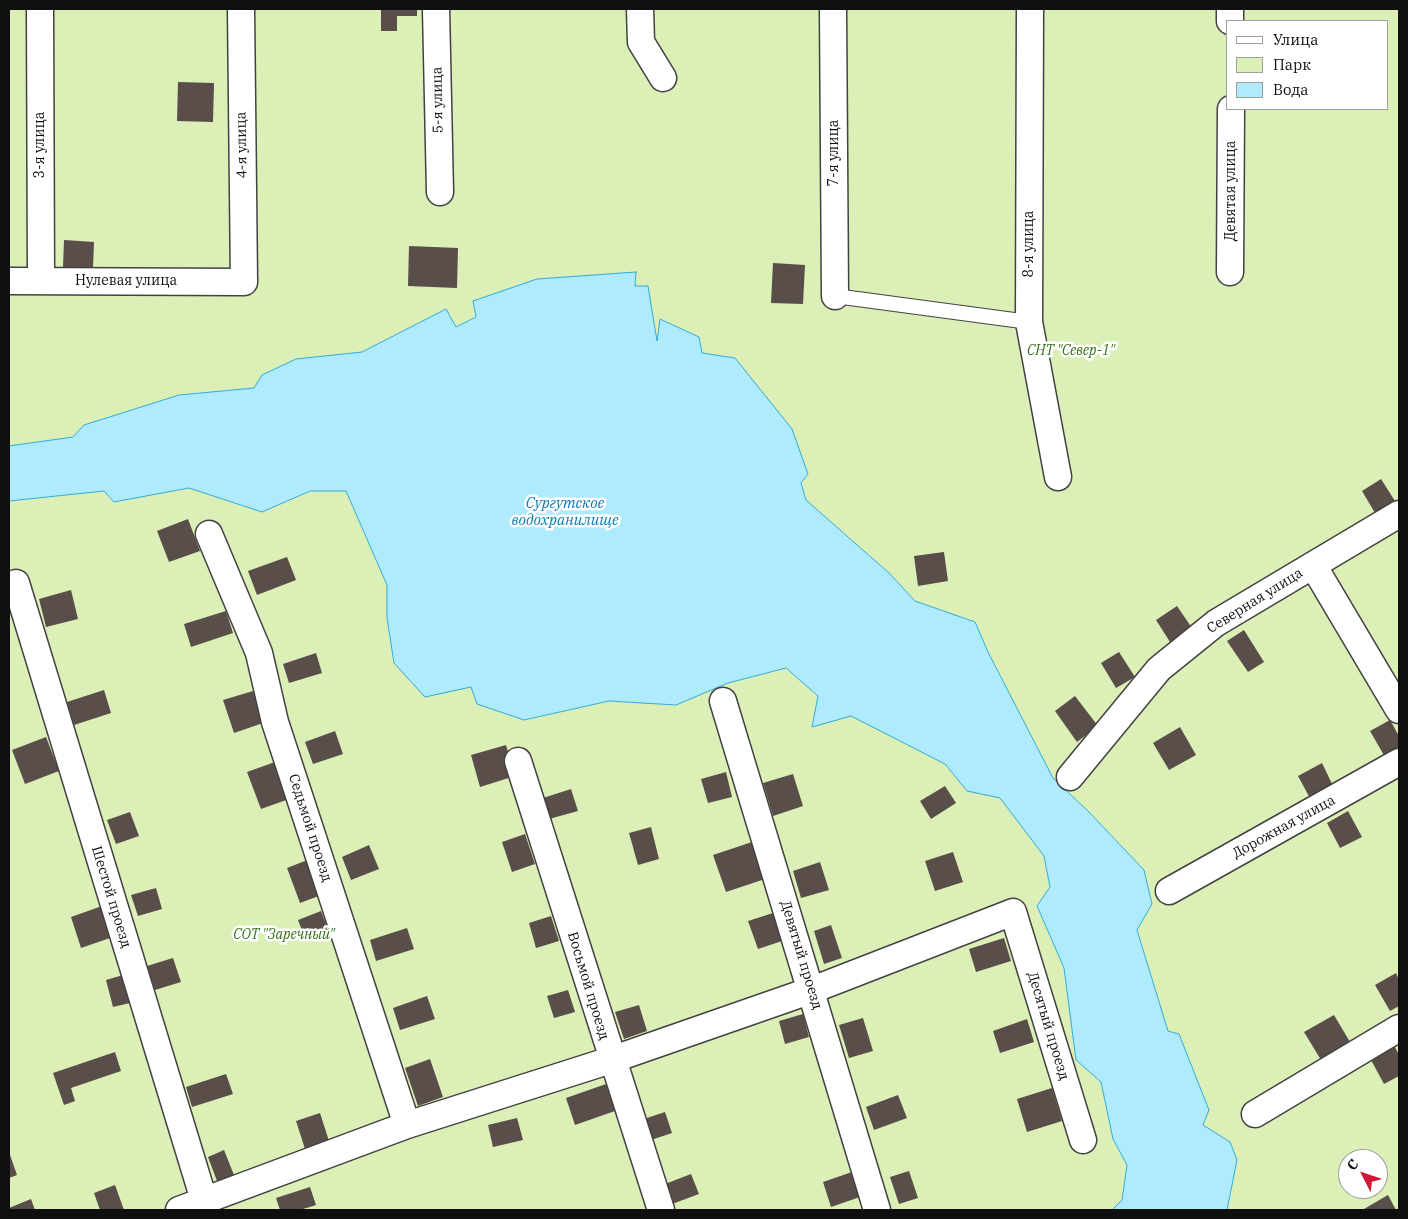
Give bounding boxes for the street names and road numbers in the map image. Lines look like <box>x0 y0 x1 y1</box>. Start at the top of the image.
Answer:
street label: 5-я улица <box>429 66 447 134</box>
street label: 4-я улица <box>233 111 251 179</box>
street label: 3-я улица <box>32 112 48 178</box>
street label: 7-я улица <box>826 120 842 186</box>
street label: Девятая улица <box>1223 141 1239 241</box>
street label: 8-я улица <box>1021 211 1037 277</box>
street label: Нулевая улица <box>75 273 177 289</box>
street label: Северная улица <box>1204 565 1306 637</box>
street label: Седьмой проезд <box>285 772 335 884</box>
street label: Дорожная улица <box>1230 792 1338 862</box>
street label: Шестой проезд <box>88 844 134 950</box>
street label: Девятый проезд <box>776 899 826 1011</box>
street label: Восьмой проезд <box>564 930 612 1042</box>
street label: Десятый проезд <box>1024 970 1072 1082</box>

